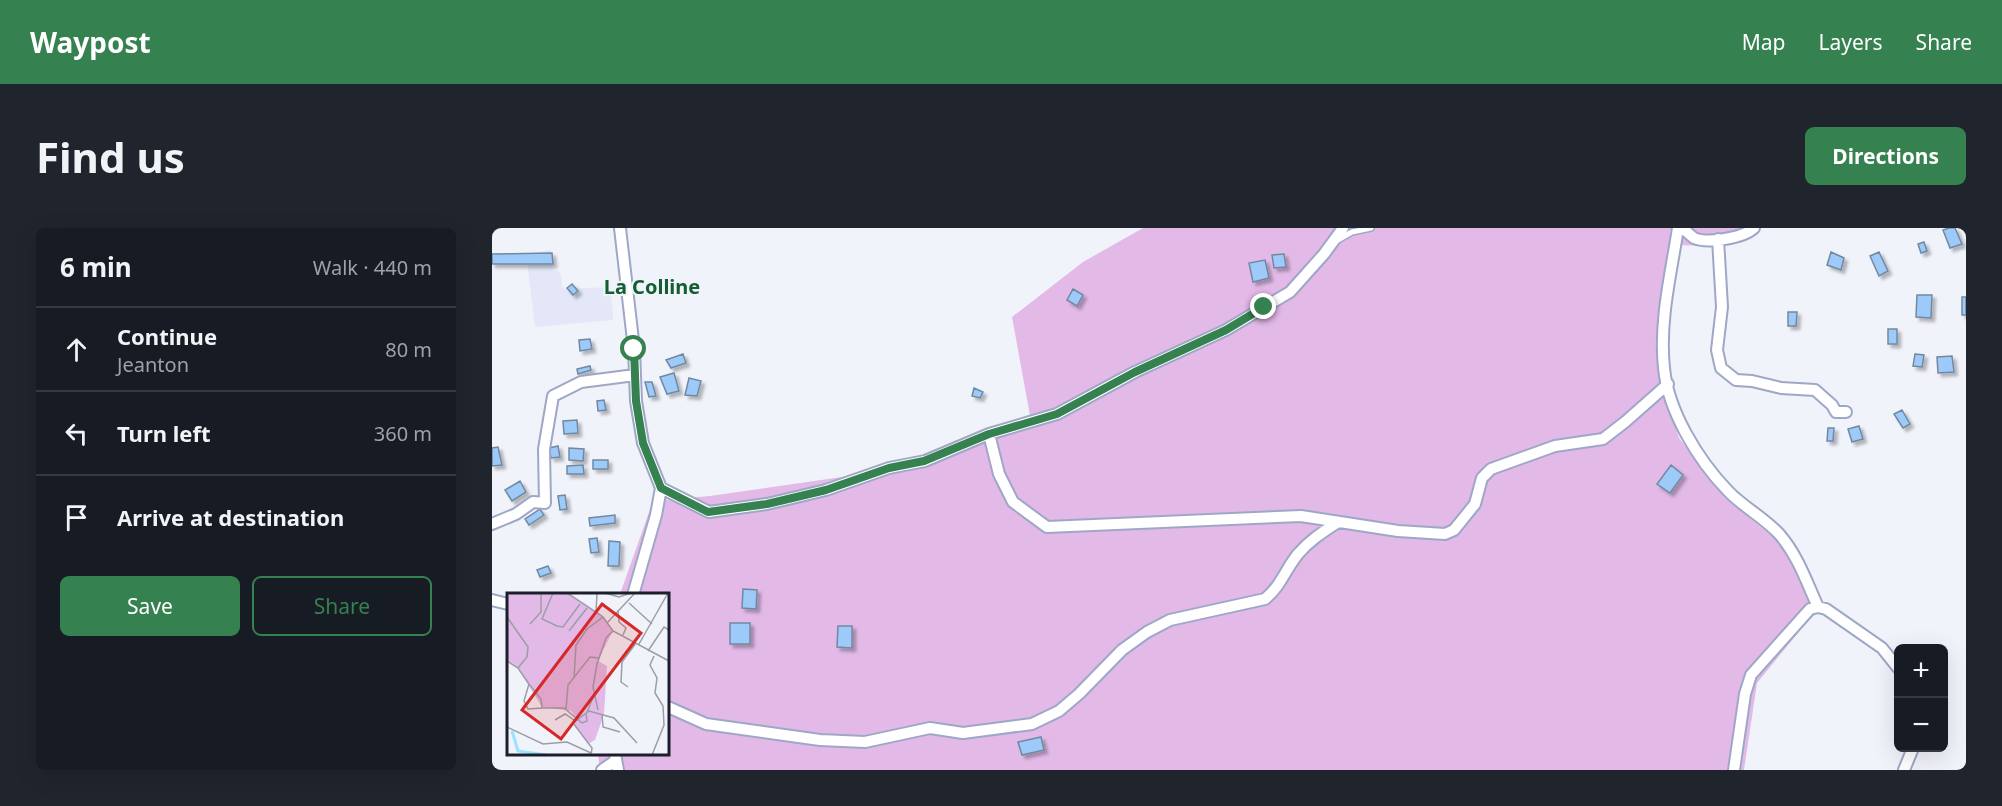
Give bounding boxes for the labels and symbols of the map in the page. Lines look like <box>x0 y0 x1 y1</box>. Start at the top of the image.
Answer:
district label: La Colline <box>604 273 700 300</box>
route end <box>1250 293 1276 319</box>
route start <box>620 335 646 361</box>
inset map <box>507 593 669 755</box>

